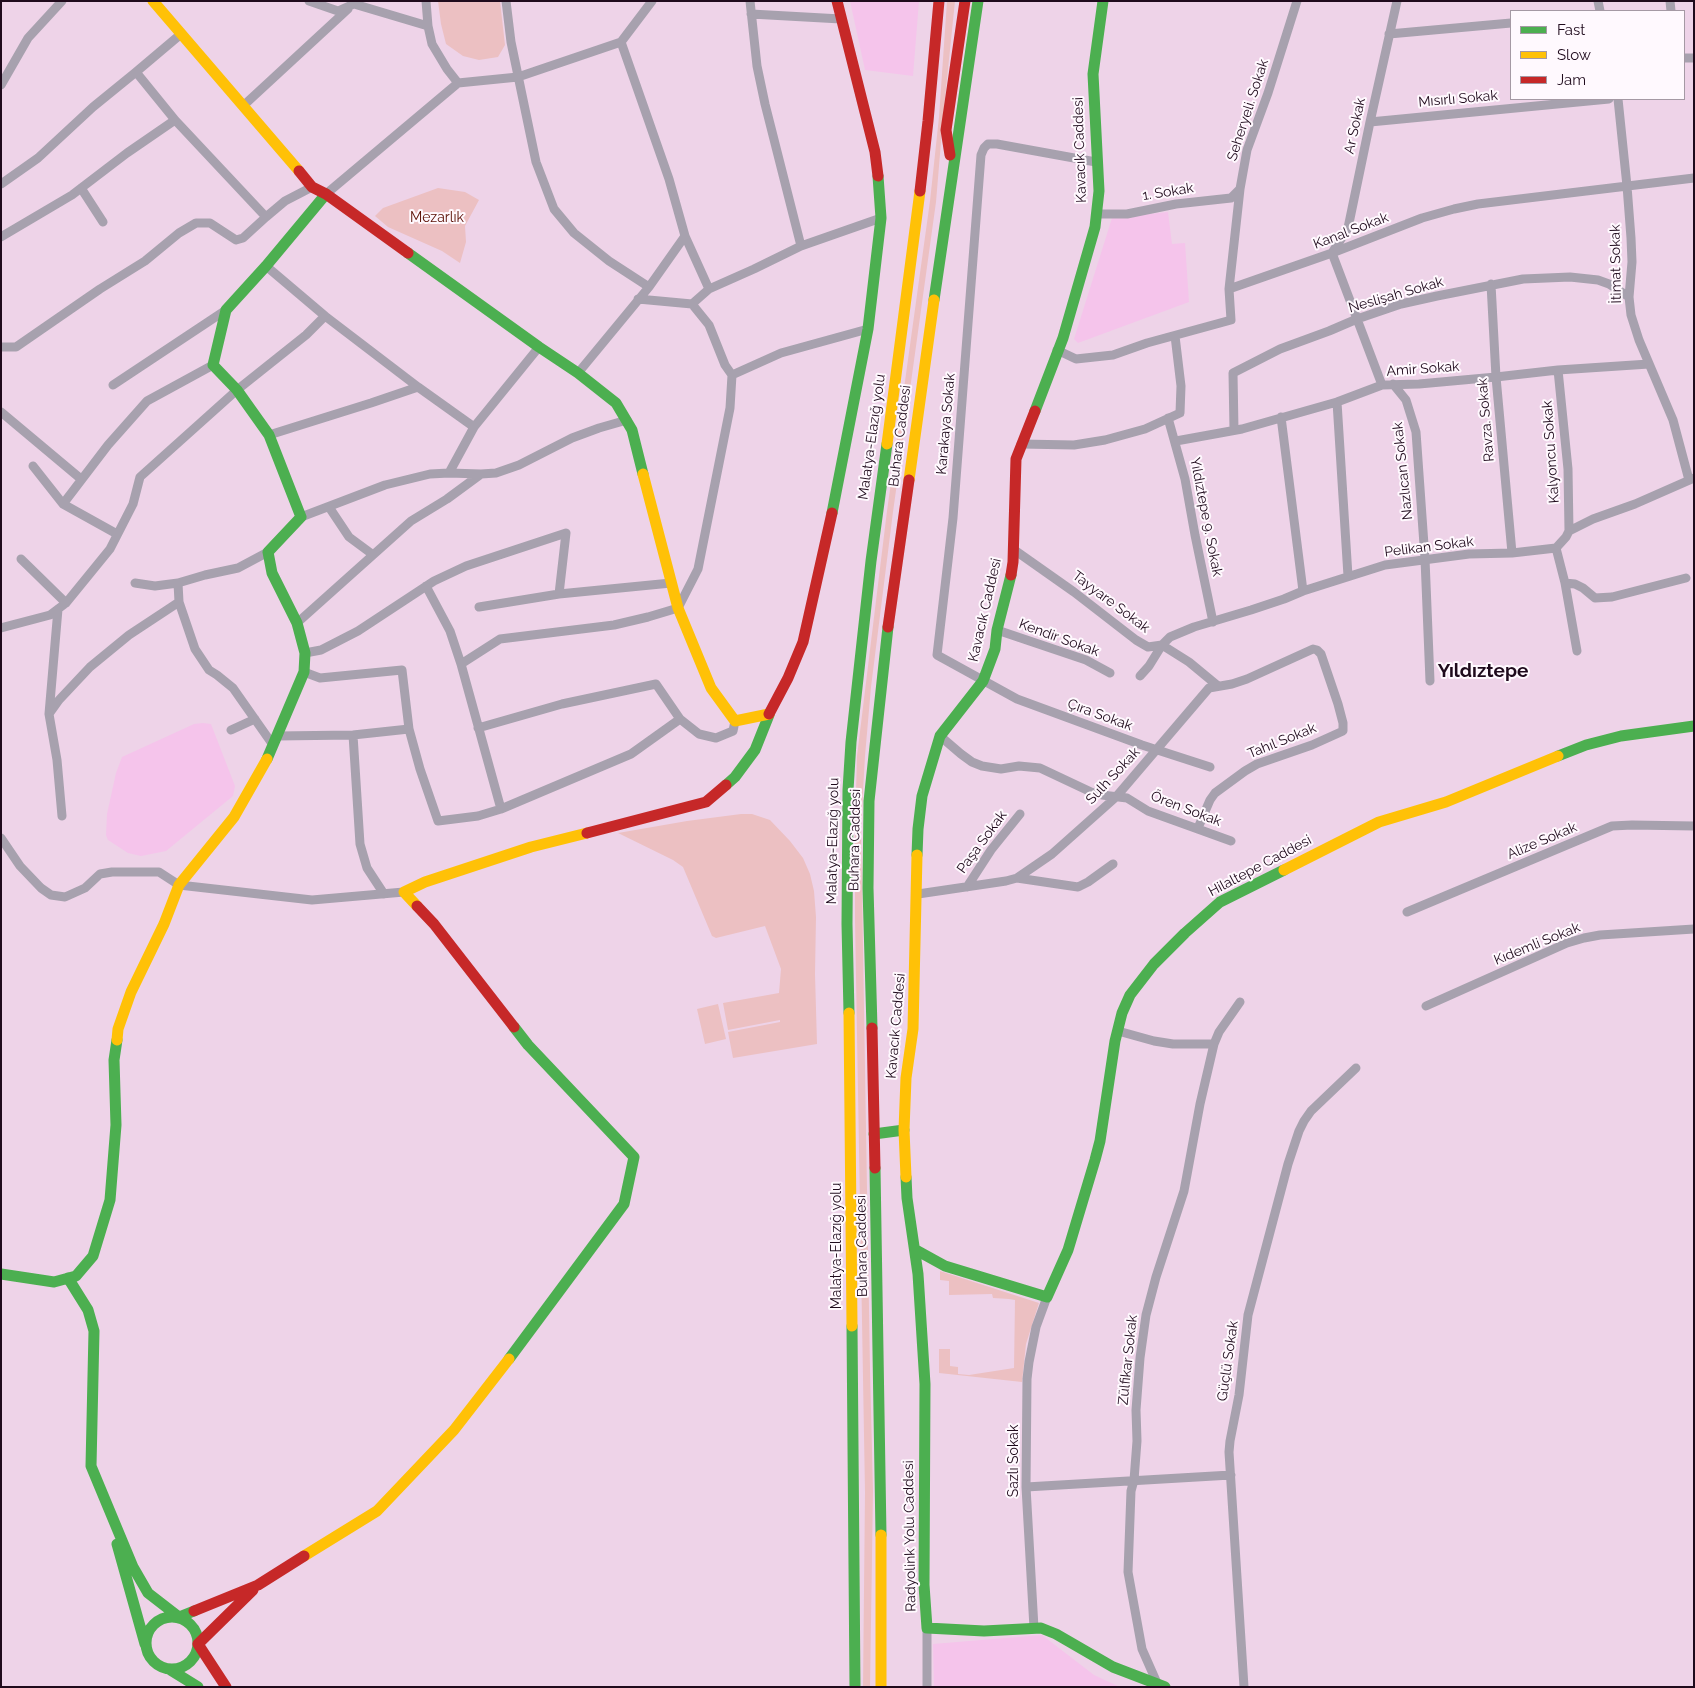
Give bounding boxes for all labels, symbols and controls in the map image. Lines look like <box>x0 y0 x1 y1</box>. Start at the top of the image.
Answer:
legend <box>1510 10 1685 100</box>
text: Fast <box>1557 21 1585 39</box>
text: Slow <box>1557 46 1591 64</box>
street label: Seheryeli. Sokak <box>1224 57 1272 163</box>
text: Jam <box>1557 71 1586 89</box>
street label: Mısırlı Sokak <box>1418 87 1498 111</box>
street label: Ar Sokak <box>1341 96 1369 156</box>
street label: Kavacık Caddesi <box>1070 97 1090 203</box>
street label: 1. Sokak <box>1141 180 1195 204</box>
street label: Kanal Sokak <box>1311 209 1391 253</box>
park label: Mezarlık <box>410 210 464 226</box>
street label: İtimat Sokak <box>1607 224 1625 304</box>
street label: Neslişah Sokak <box>1347 273 1445 317</box>
street label: Amir Sokak <box>1386 358 1460 380</box>
street label: Malatya-Elazığ yolu <box>855 373 889 501</box>
street label: Karakaya Sokak <box>933 373 959 475</box>
street label: Ravza. Sokak <box>1474 377 1498 463</box>
street label: Buhara Caddesi <box>885 384 915 488</box>
street label: Kalyoncu Sokak <box>1539 400 1563 504</box>
street label: Nazlıcan Sokak <box>1390 421 1416 521</box>
street label: Yıldıztepe 9. Sokak <box>1186 456 1226 578</box>
street label: Pelikan Sokak <box>1383 533 1475 561</box>
street label: Kavacık Caddesi <box>965 557 1005 663</box>
street label: Tayyare Sokak <box>1069 567 1153 637</box>
street label: Kendir Sokak <box>1016 616 1102 660</box>
district label: Yıldıztepe <box>1438 660 1528 682</box>
street label: Çıra Sokak <box>1065 695 1135 735</box>
street label: Tahıl Sokak <box>1245 720 1319 762</box>
street label: Sulh Sokak <box>1082 744 1144 808</box>
street label: Malatya-Elazığ yolu <box>823 777 843 905</box>
street label: Ören Sokak <box>1148 788 1224 830</box>
street label: Buhara Caddesi <box>846 789 864 891</box>
street label: Paşa Sokak <box>954 807 1010 877</box>
street label: Alize Sokak <box>1505 819 1579 863</box>
street label: Hilaltepe Caddesi <box>1205 832 1315 900</box>
street label: Kıdemli Sokak <box>1491 919 1583 969</box>
street label: Kavacık Caddesi <box>883 973 909 1079</box>
street label: Malatya-Elazığ yolu <box>829 1183 845 1309</box>
street label: Buhara Caddesi <box>853 1195 871 1297</box>
street label: Zülfikar Sokak <box>1115 1314 1141 1406</box>
street label: Güçlü Sokak <box>1214 1320 1242 1402</box>
street label: Sazlı Sokak <box>1006 1425 1022 1497</box>
street label: Radyolink Yolu Caddesi <box>900 1460 920 1612</box>

